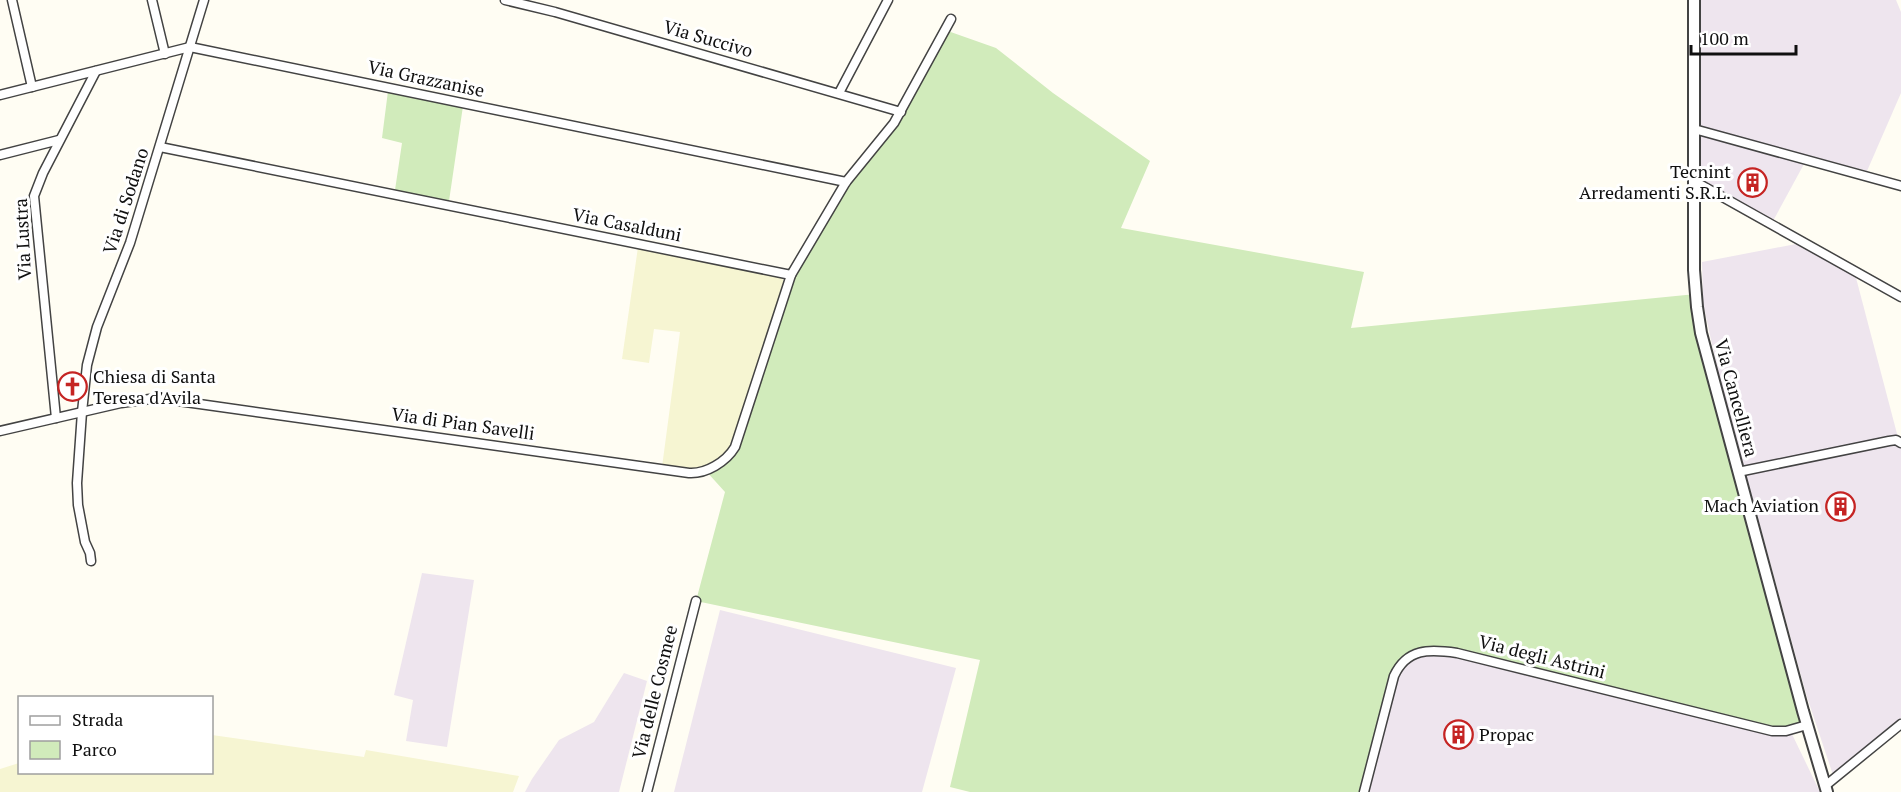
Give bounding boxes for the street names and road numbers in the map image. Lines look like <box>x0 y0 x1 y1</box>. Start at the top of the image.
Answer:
street label: Via Succivo <box>661 14 756 62</box>
street label: Via Grazzanise <box>366 54 487 102</box>
street label: Via di Sodano <box>97 144 154 257</box>
street label: Via Lustra <box>8 198 36 281</box>
street label: Via Casalduni <box>571 202 684 246</box>
street label: Via Cancelliera <box>1710 336 1764 459</box>
street label: Via di Pian Savelli <box>390 401 536 445</box>
street label: Via delle Cosmee <box>626 622 682 761</box>
street label: Via degli Astrini <box>1476 629 1608 683</box>

